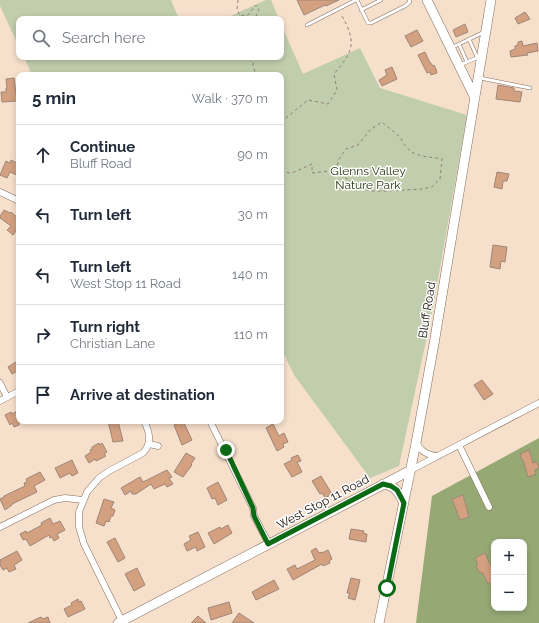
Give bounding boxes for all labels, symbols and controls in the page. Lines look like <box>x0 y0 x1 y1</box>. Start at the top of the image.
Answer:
search box <box>16 16 284 60</box>
icon: search <box>30 27 52 49</box>
text: Search here <box>62 29 145 47</box>
text: 5 min <box>32 88 76 108</box>
text: Walk · 370 m <box>191 91 268 106</box>
text: Continue <box>70 138 135 156</box>
icon: ahead <box>32 144 54 166</box>
text: 90 m <box>237 147 268 162</box>
text: Bluff Road <box>70 156 132 171</box>
park label: Glenns Valley Nature Park <box>330 164 406 192</box>
icon: left <box>32 204 54 226</box>
text: Turn left <box>70 206 131 224</box>
text: 30 m <box>238 207 268 222</box>
text: Turn left <box>70 258 131 276</box>
icon: left <box>32 264 54 286</box>
text: 140 m <box>232 267 268 282</box>
text: West Stop 11 Road <box>70 276 181 291</box>
street label: Bluff Road <box>416 281 438 339</box>
text: Turn right <box>70 318 140 336</box>
icon: right <box>32 324 54 346</box>
text: 110 m <box>234 327 268 342</box>
text: Christian Lane <box>70 336 155 351</box>
icon: arrive <box>32 384 54 406</box>
text: Arrive at destination <box>70 386 215 404</box>
route end <box>217 441 235 459</box>
street label: West Stop 11 Road <box>274 472 372 532</box>
map controls <box>491 539 527 611</box>
button: + <box>491 539 527 575</box>
button: − <box>491 575 527 611</box>
route start <box>378 579 396 597</box>

